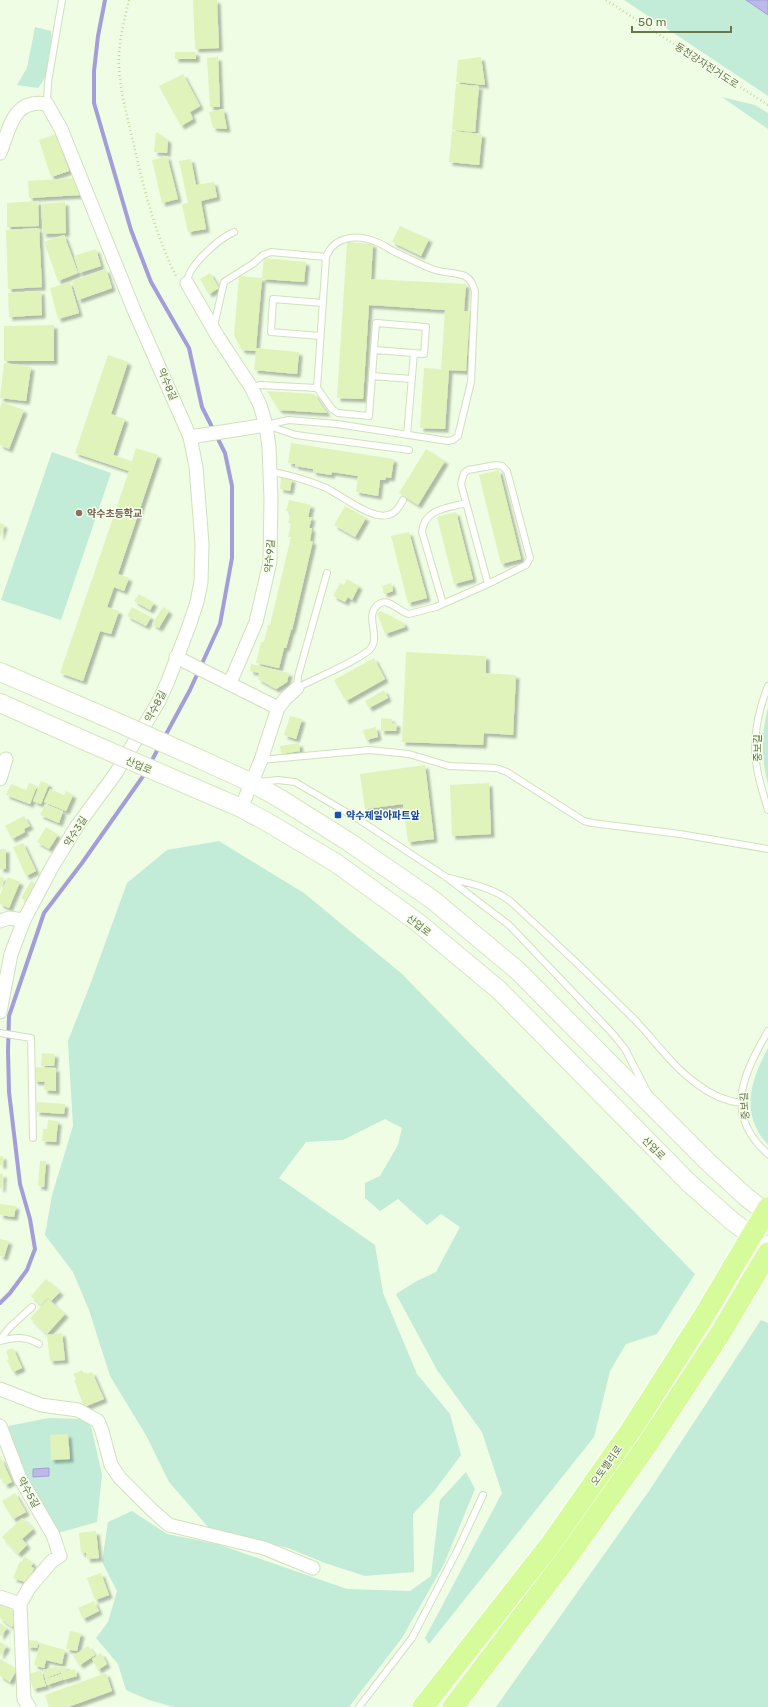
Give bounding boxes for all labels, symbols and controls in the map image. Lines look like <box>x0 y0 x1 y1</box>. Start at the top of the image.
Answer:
scale bar <box>632 8 731 34</box>
text: 50 m <box>638 15 666 29</box>
street label: 동천강자전거도로 <box>672 41 741 91</box>
street label: 약수8길 <box>155 366 179 402</box>
place label: 약수초등학교 <box>87 507 142 520</box>
marker: 약수초등학교 <box>74 508 84 518</box>
street label: 약수9길 <box>263 539 277 573</box>
street label: 약수8길 <box>143 689 169 724</box>
street label: 중보길 <box>752 734 764 762</box>
street label: 산업로 <box>124 755 154 777</box>
marker: 약수제일아파트앞 <box>333 810 343 820</box>
place label: 약수제일아파트앞 <box>346 810 420 822</box>
street label: 약수3길 <box>62 814 90 849</box>
street label: 산업로 <box>404 913 433 939</box>
street label: 중보길 <box>738 1092 752 1120</box>
street label: 산업로 <box>639 1135 667 1163</box>
street label: 오토밸리로 <box>589 1443 625 1488</box>
street label: 약수5길 <box>15 1475 42 1510</box>

